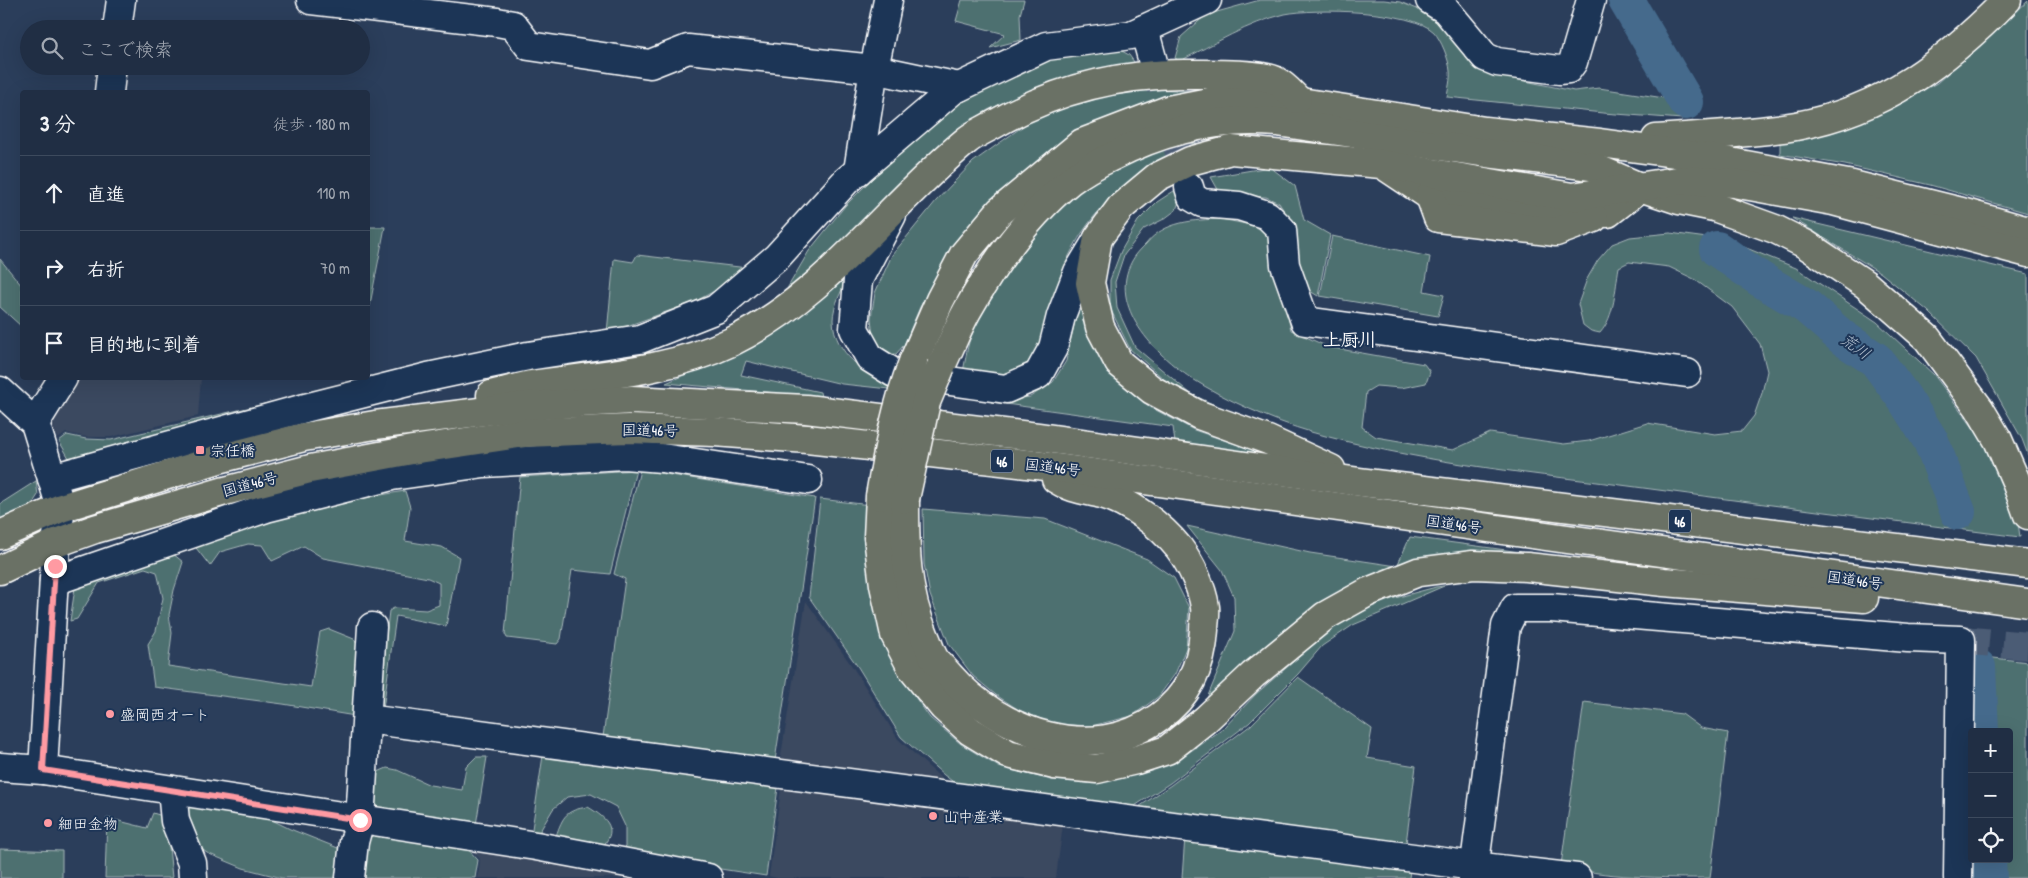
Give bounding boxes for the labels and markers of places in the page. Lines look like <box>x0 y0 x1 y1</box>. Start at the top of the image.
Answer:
place label: 宗任橋 <box>210 440 255 461</box>
marker: 宗任橋 <box>194 444 206 456</box>
place label: 盛岡西オート <box>120 704 210 725</box>
marker: 盛岡西オート <box>104 708 116 720</box>
place label: 山中産業 <box>943 806 1003 827</box>
marker: 山中産業 <box>927 810 939 822</box>
place label: 細田金物 <box>58 813 118 834</box>
marker: 細田金物 <box>42 817 54 829</box>

